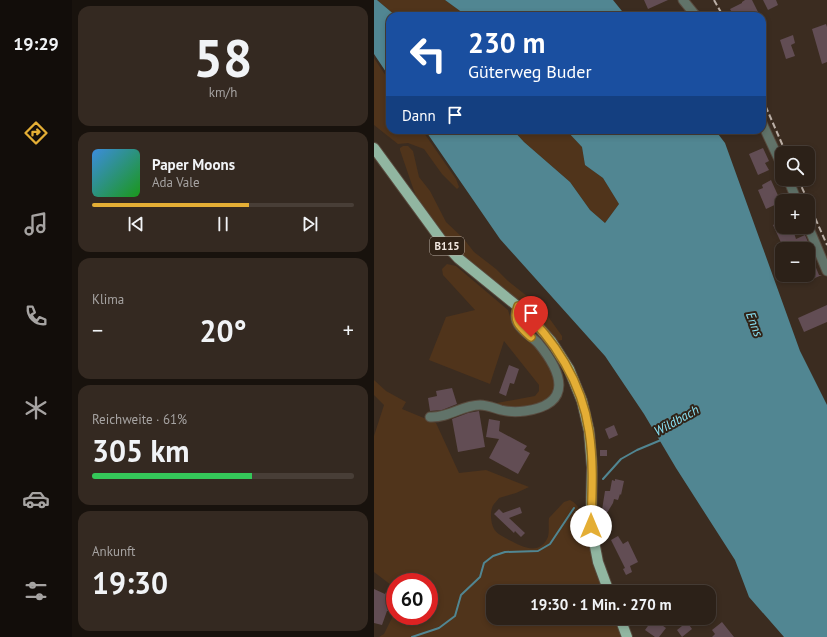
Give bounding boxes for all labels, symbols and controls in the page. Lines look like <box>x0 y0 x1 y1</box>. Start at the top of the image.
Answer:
text: 58 <box>194 24 252 91</box>
text: 230 m <box>468 24 545 61</box>
icon: left <box>402 28 454 80</box>
text: 19:29 <box>13 32 59 55</box>
text: Güterweg Buder <box>468 60 592 83</box>
text: km/h <box>209 84 237 101</box>
icon: arrive <box>444 104 466 126</box>
text: Dann <box>402 106 436 125</box>
icon: directions <box>22 119 50 147</box>
map controls <box>775 146 815 282</box>
button: search <box>775 146 815 186</box>
text: Paper Moons <box>152 155 235 174</box>
text: Ada Vale <box>152 174 200 191</box>
button: + <box>775 194 815 234</box>
icon: music <box>22 210 50 238</box>
icon: previous <box>125 213 147 235</box>
icon: pause <box>212 213 234 235</box>
icon: next <box>299 213 321 235</box>
road number: B115 <box>430 237 464 255</box>
button: − <box>775 242 815 282</box>
text: Klima <box>92 291 124 308</box>
pin <box>514 296 548 337</box>
icon: phone <box>22 302 50 330</box>
icon: arrive <box>520 302 542 324</box>
water label: Enns <box>742 309 767 340</box>
text: 20° <box>199 311 247 350</box>
text: − <box>92 316 103 344</box>
text: + <box>343 316 354 344</box>
icon: climate <box>22 394 50 422</box>
water label: Wildbach <box>651 401 702 440</box>
text: Reichweite · 61% <box>92 411 187 428</box>
text: 305 km <box>92 431 190 470</box>
icon: car <box>22 485 50 513</box>
position arrow <box>570 505 612 547</box>
text: Ankunft <box>92 543 135 560</box>
text: 19:30 <box>92 563 168 602</box>
speed limit sign: 60 <box>386 573 438 625</box>
icon: filters <box>22 577 50 605</box>
text: 19:30 · 1 Min. · 270 m <box>530 595 672 614</box>

